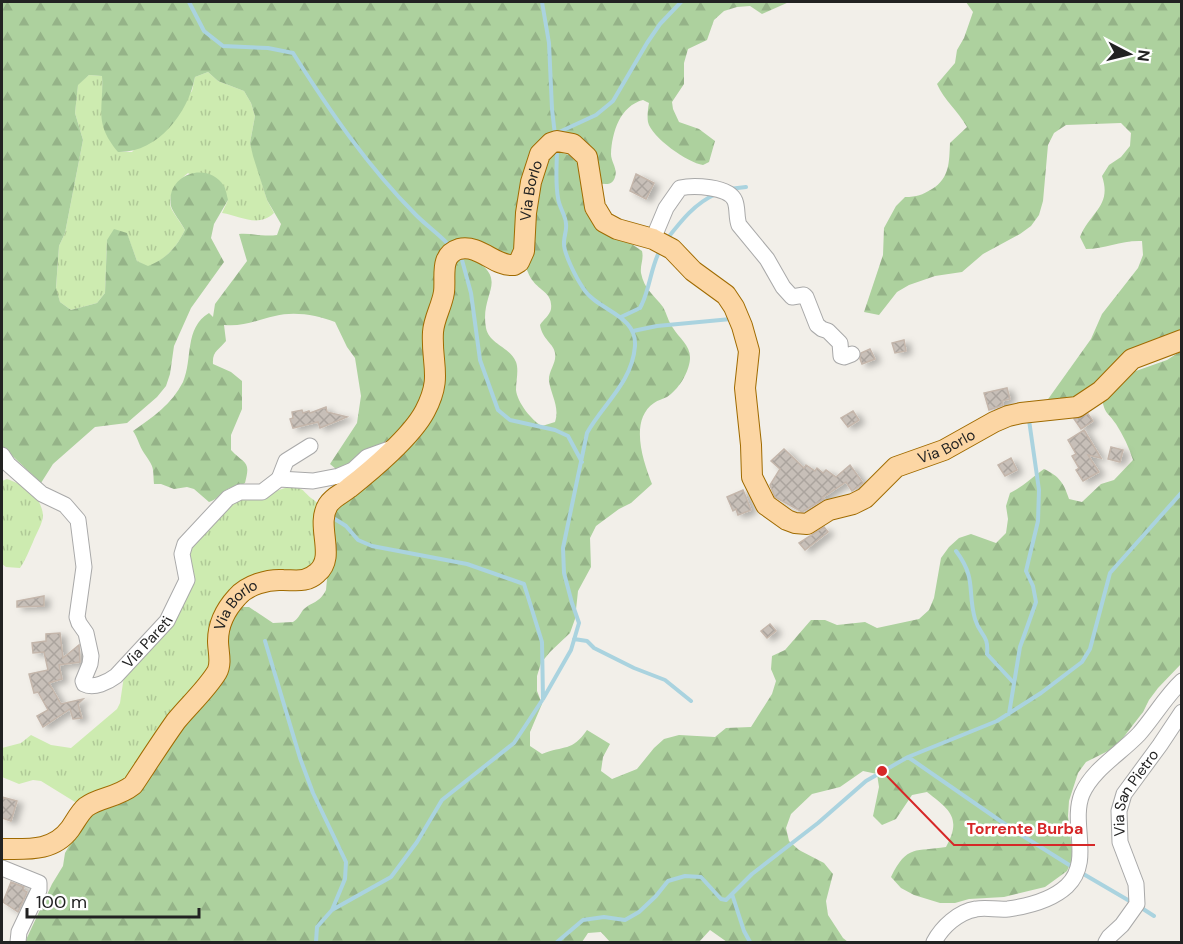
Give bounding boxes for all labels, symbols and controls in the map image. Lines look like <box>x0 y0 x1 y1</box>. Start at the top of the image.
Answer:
north arrow <box>1099 24 1159 84</box>
text: N <box>1132 49 1155 63</box>
street label: Via Borlo <box>516 158 547 221</box>
street label: Via Borlo <box>915 424 979 469</box>
street label: Via Borlo <box>209 575 261 633</box>
street label: Via Pareti <box>118 613 178 673</box>
street label: Via San Pietro <box>1109 745 1163 837</box>
callout: Torrente Burba <box>954 811 1095 845</box>
text: Torrente Burba <box>967 818 1083 839</box>
scale bar <box>27 881 200 919</box>
text: 100 m <box>36 890 87 914</box>

